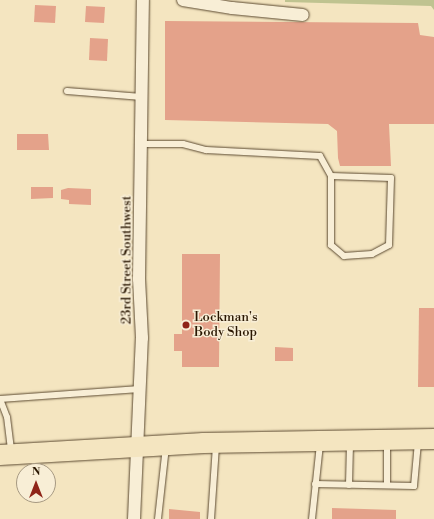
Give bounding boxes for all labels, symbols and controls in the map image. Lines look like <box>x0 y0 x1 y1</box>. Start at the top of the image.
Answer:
street label: 23rd Street Southwest <box>119 196 135 324</box>
place label: Lockman's Body Shop <box>194 310 258 341</box>
marker: Lockman's Body Shop <box>181 320 191 330</box>
north arrow <box>16 463 56 503</box>
text: N <box>32 465 40 479</box>

